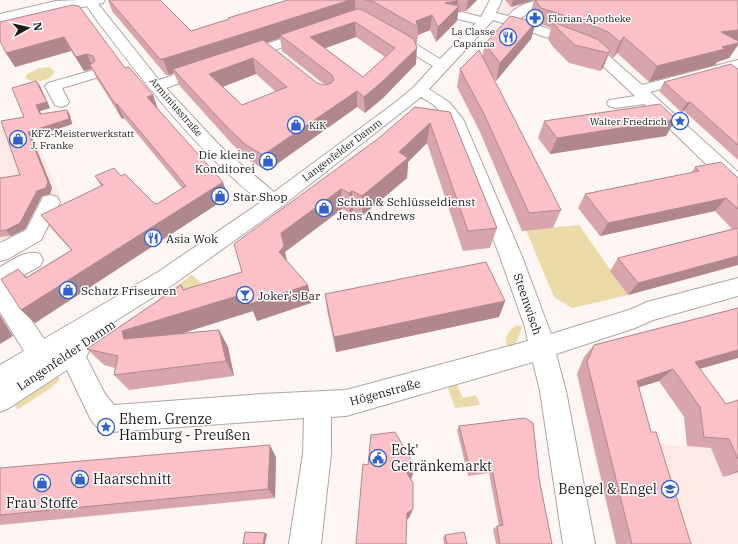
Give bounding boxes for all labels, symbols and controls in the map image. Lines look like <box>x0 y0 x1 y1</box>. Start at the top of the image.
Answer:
north arrow <box>8 8 48 48</box>
pharmacy icon: Florian-Apotheke <box>525 8 545 28</box>
place label: Florian-Apotheke <box>548 12 631 25</box>
text: N <box>30 21 45 32</box>
place label: La Classe Capanna <box>451 25 496 50</box>
restaurant icon: La Classe Capanna <box>498 27 518 47</box>
street label: Arminiusstraße <box>147 75 205 139</box>
place icon: Walter Friedrich <box>670 111 690 131</box>
shop icon: KiK <box>286 115 306 135</box>
place label: Walter Friedrich <box>590 115 667 128</box>
street label: Langenfelder Damm <box>300 116 385 184</box>
place label: KiK <box>309 119 326 132</box>
place label: KFZ-Meisterwerkstatt J. Franke <box>31 127 134 152</box>
shop icon: KFZ-Meisterwerkstatt J. Franke <box>8 129 28 149</box>
place label: Die kleine Konditorei <box>195 147 255 176</box>
shop icon: Die kleine Konditorei <box>258 151 278 171</box>
shop icon: Star Shop <box>210 186 230 206</box>
place label: Star Shop <box>233 189 288 204</box>
place label: Schuh & Schlüsseldienst Jens Andrews <box>337 194 475 223</box>
shop icon: Schuh & Schlüsseldienst Jens Andrews <box>314 198 334 218</box>
restaurant icon: Asia Wok <box>143 228 163 248</box>
place label: Asia Wok <box>166 231 218 246</box>
street label: Steenwisch <box>510 271 546 337</box>
shop icon: Schatz Friseuren <box>58 280 78 300</box>
place label: Schatz Friseuren <box>81 283 177 298</box>
bar icon: Joker's Bar <box>235 285 255 305</box>
place label: Joker's Bar <box>258 288 321 303</box>
street label: Langenfelder Damm <box>14 316 119 394</box>
street label: Högenstraße <box>348 375 422 409</box>
place label: Ehem. Grenze Hamburg - Preußen <box>119 410 250 444</box>
place icon: Ehem. Grenze Hamburg - Preußen <box>96 417 116 437</box>
place label: Eck' Getränkemarkt <box>391 441 492 475</box>
public building icon: Eck' Getränkemarkt <box>368 448 388 468</box>
shop icon: Haarschnitt <box>70 469 90 489</box>
place label: Haarschnitt <box>93 470 171 488</box>
shop icon: Frau Stoffe <box>32 473 52 493</box>
school or university icon: Bengel & Engel <box>660 479 680 499</box>
place label: Bengel & Engel <box>558 480 657 498</box>
place label: Frau Stoffe <box>6 494 78 512</box>

